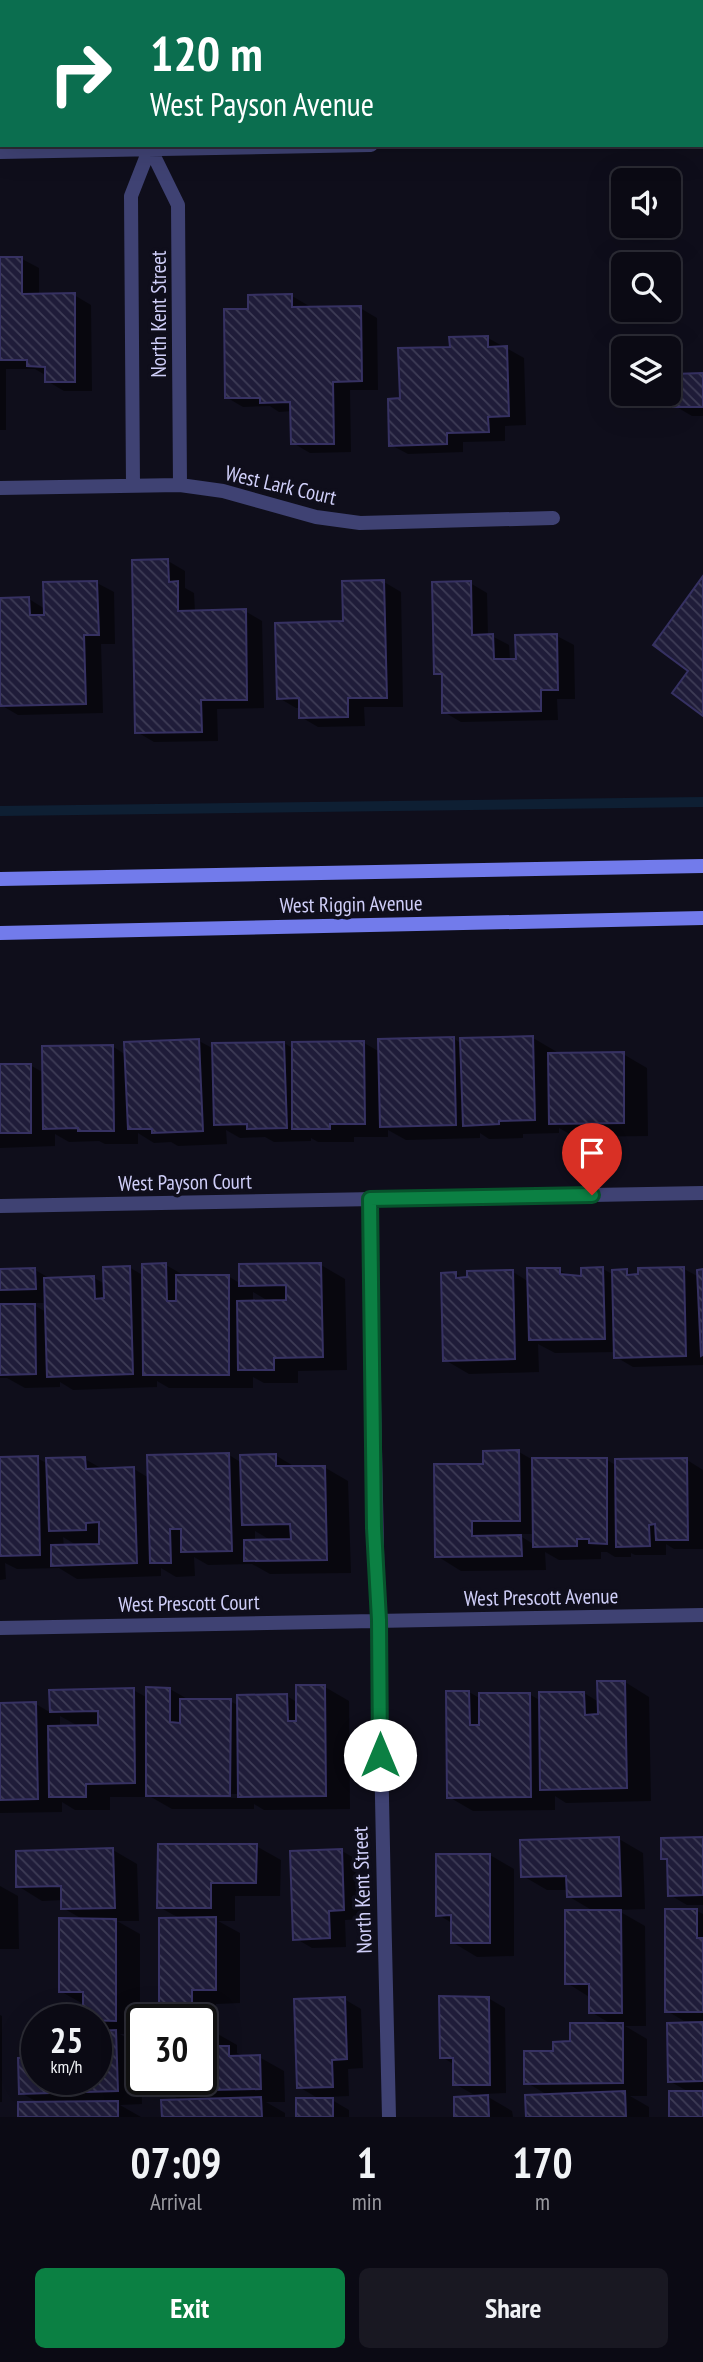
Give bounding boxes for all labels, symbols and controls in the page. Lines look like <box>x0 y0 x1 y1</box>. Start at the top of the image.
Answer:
text: 120 m <box>150 21 263 85</box>
icon: right <box>35 28 126 119</box>
text: West Payson Avenue <box>150 83 374 125</box>
map controls <box>611 168 681 406</box>
button: sound <box>611 168 681 238</box>
street label: North Kent Street <box>145 250 172 378</box>
button: search <box>611 252 681 322</box>
button: layers <box>611 336 681 406</box>
street label: West Lark Court <box>223 459 339 511</box>
street label: West Riggin Avenue <box>279 889 423 919</box>
pin <box>562 1123 622 1195</box>
icon: arrive <box>573 1134 611 1172</box>
street label: West Payson Court <box>118 1167 252 1197</box>
street label: West Prescott Avenue <box>464 1582 618 1612</box>
street label: West Prescott Court <box>118 1588 260 1618</box>
position arrow <box>343 1718 417 1792</box>
street label: North Kent Street <box>346 1826 378 1954</box>
speed limit sign: 30 <box>126 2004 217 2095</box>
text: 25 <box>50 2017 83 2063</box>
text: km/h <box>51 2055 82 2078</box>
text: 07:09 <box>130 2135 221 2190</box>
text: 1 <box>357 2135 377 2190</box>
text: 170 <box>512 2135 573 2190</box>
text: Arrival <box>150 2187 202 2216</box>
text: min <box>352 2187 382 2216</box>
text: m <box>535 2187 550 2216</box>
button: Exit <box>35 2268 345 2348</box>
button: Share <box>359 2268 668 2348</box>

